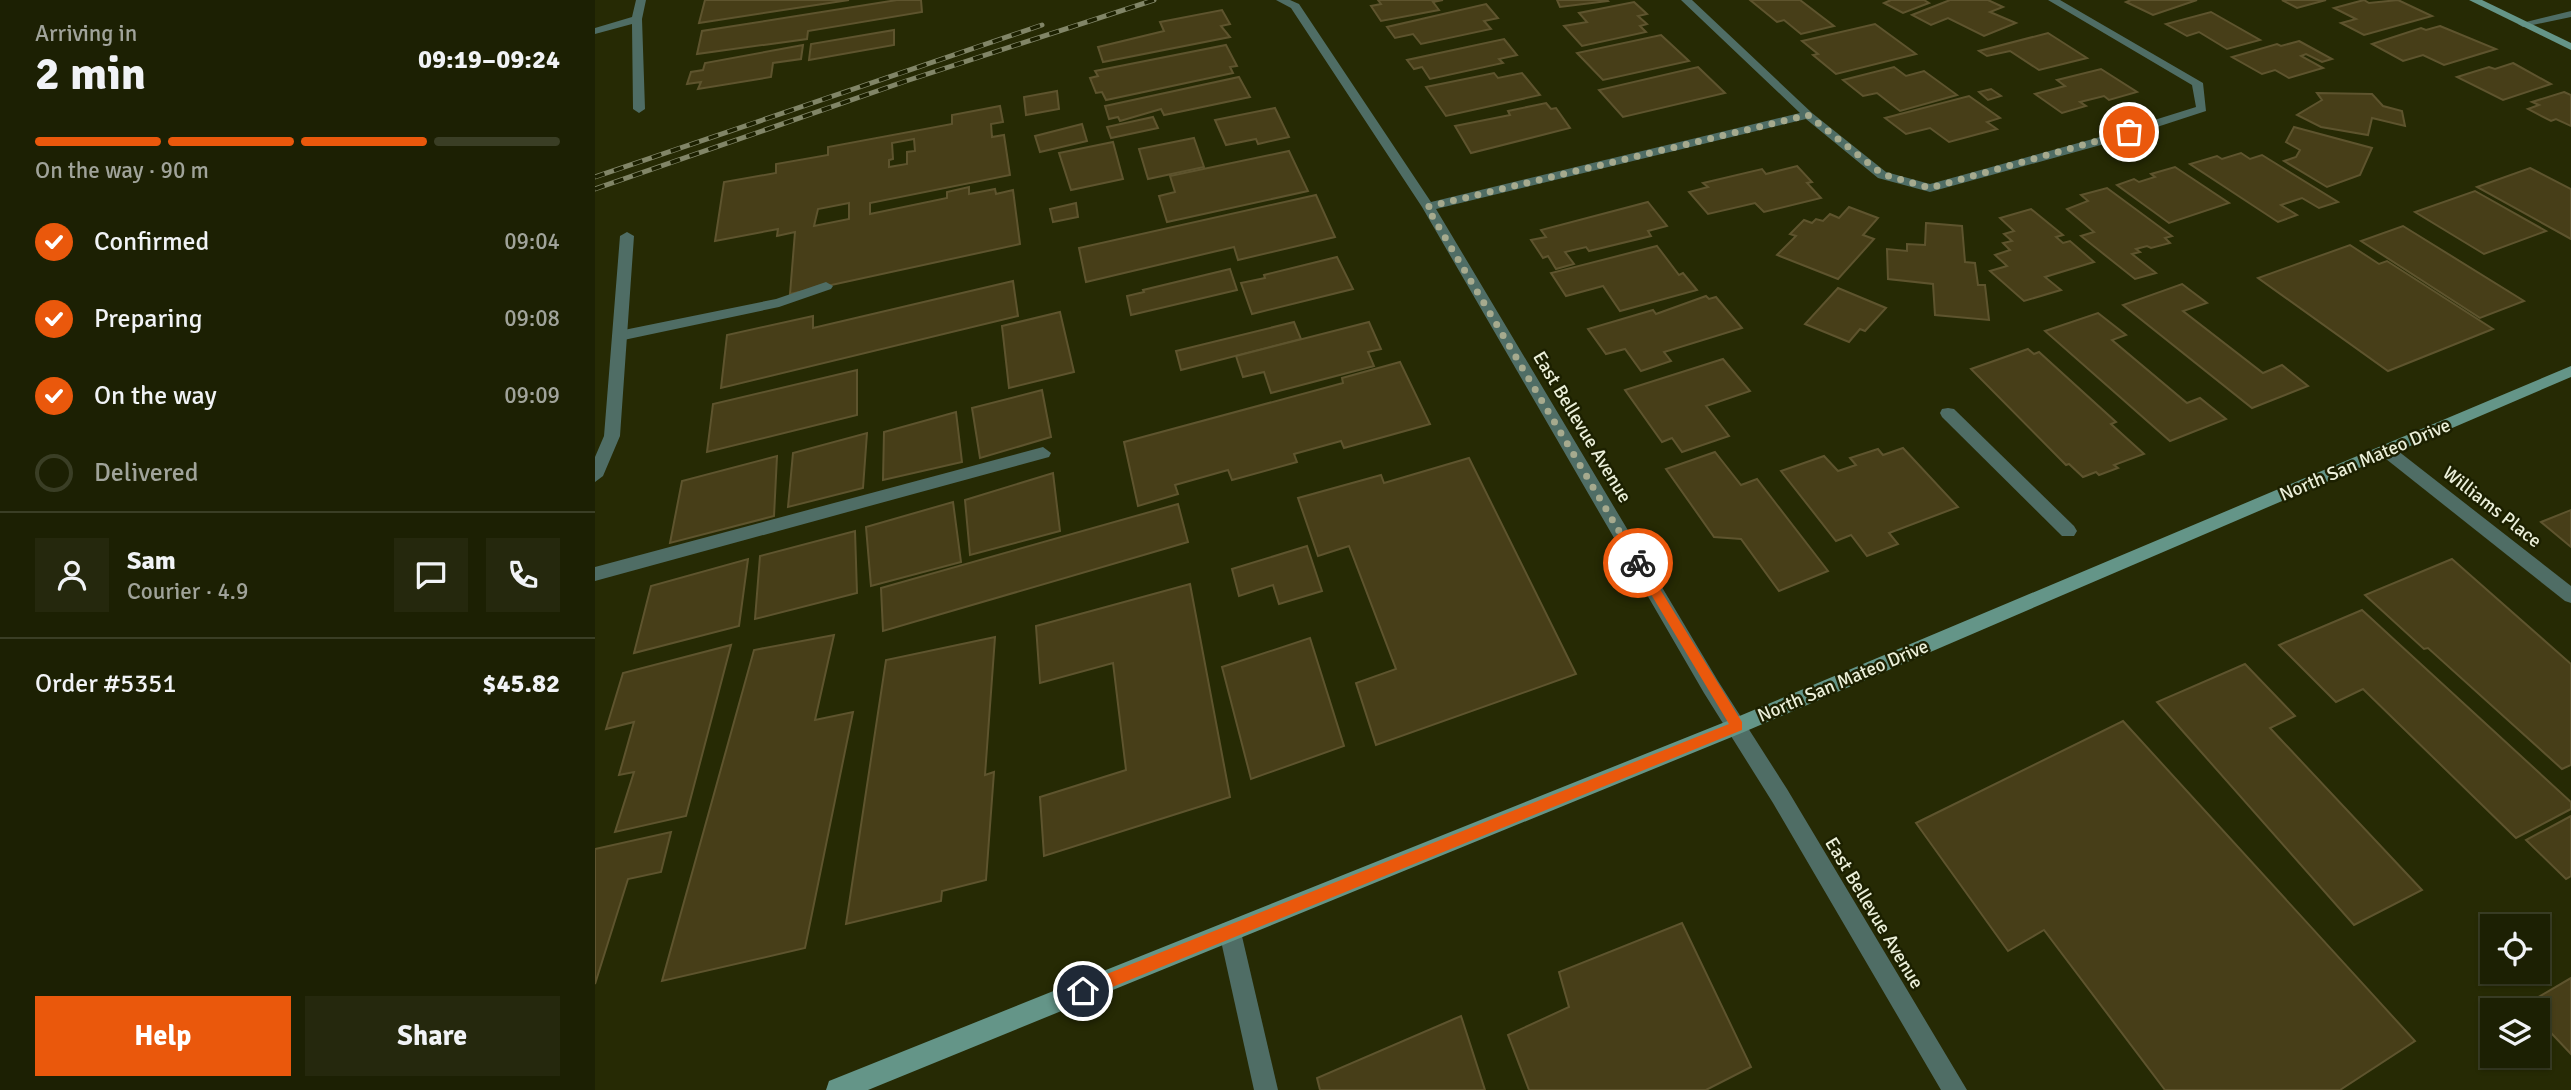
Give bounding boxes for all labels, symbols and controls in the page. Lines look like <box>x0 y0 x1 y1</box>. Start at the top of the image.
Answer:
text: Arriving in <box>35 19 137 48</box>
text: 09:19–09:24 <box>418 44 560 76</box>
text: 2 min <box>35 46 146 102</box>
pin <box>2099 102 2159 162</box>
icon: bag <box>2110 113 2148 151</box>
text: On the way · 90 m <box>35 156 209 185</box>
icon: check <box>35 223 73 261</box>
text: Confirmed <box>94 226 209 258</box>
text: 09:04 <box>504 227 560 256</box>
icon: check <box>35 300 73 338</box>
text: Preparing <box>94 303 202 335</box>
text: 09:08 <box>504 304 560 333</box>
street label: East Bellevue Avenue <box>1527 347 1637 507</box>
icon: check <box>35 377 73 415</box>
text: On the way <box>94 380 217 412</box>
text: 09:09 <box>504 381 560 410</box>
street label: North San Mateo Drive <box>2276 413 2454 507</box>
text: Delivered <box>94 457 199 489</box>
street label: Williams Place <box>2438 461 2546 553</box>
courier <box>1603 528 1673 598</box>
button: person <box>35 538 109 612</box>
button: chat <box>394 538 468 612</box>
button: phone <box>486 538 560 612</box>
icon: bike <box>1619 544 1657 582</box>
text: Sam <box>127 545 176 577</box>
text: Courier · 4.9 <box>127 577 248 606</box>
street label: North San Mateo Drive <box>1754 634 1932 728</box>
text: Order #5351 <box>35 668 176 700</box>
text: $45.82 <box>482 668 560 700</box>
street label: East Bellevue Avenue <box>1819 833 1929 993</box>
map controls <box>2480 914 2550 1068</box>
button: locate <box>2480 914 2550 984</box>
pin <box>1053 961 1113 1021</box>
icon: home <box>1064 972 1102 1010</box>
button: Help <box>35 996 291 1076</box>
button: Share <box>305 996 560 1076</box>
button: layers <box>2480 998 2550 1068</box>

